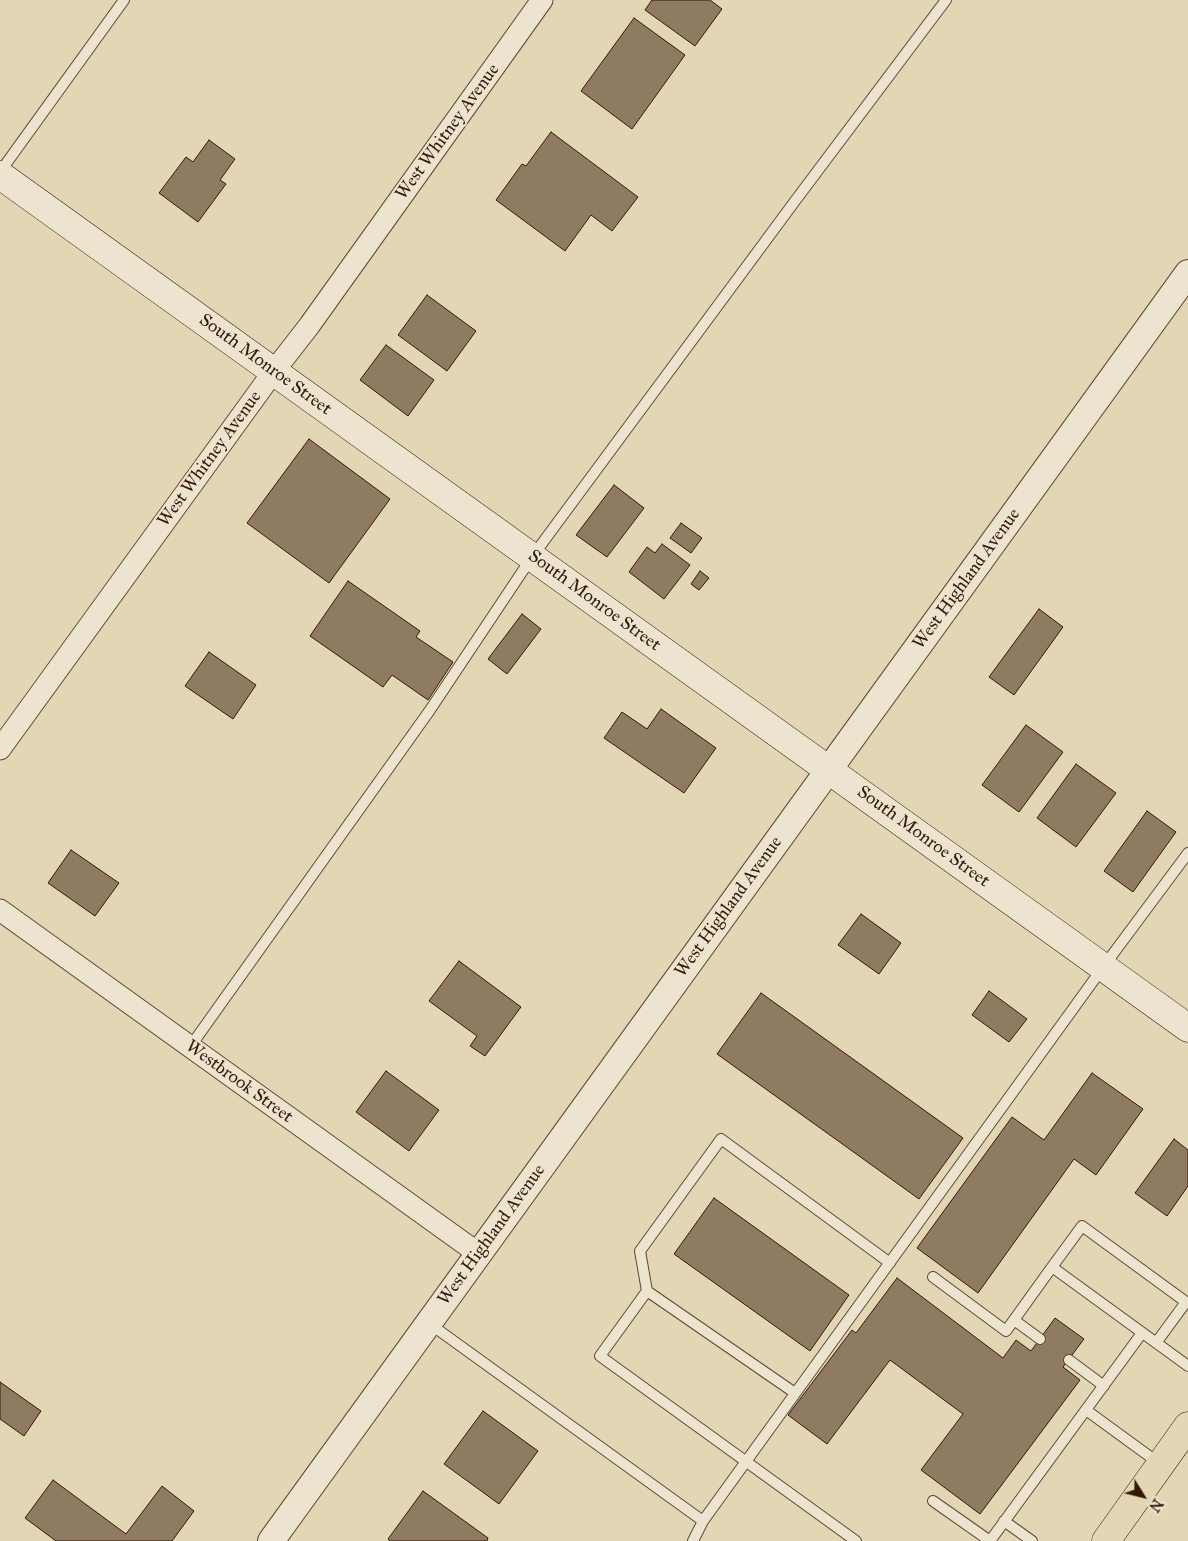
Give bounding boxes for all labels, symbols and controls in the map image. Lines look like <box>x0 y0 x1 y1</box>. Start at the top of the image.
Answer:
street label: West Whitney Avenue <box>391 60 505 204</box>
street label: South Monroe Street <box>194 310 336 420</box>
street label: West Whitney Avenue <box>153 387 267 531</box>
street label: West Highland Avenue <box>909 504 1025 654</box>
street label: South Monroe Street <box>523 546 665 656</box>
street label: South Monroe Street <box>852 782 994 892</box>
street label: West Highland Avenue <box>671 832 787 982</box>
street label: Westbrook Street <box>181 1036 297 1128</box>
street label: West Highland Avenue <box>434 1160 550 1310</box>
north arrow <box>1118 1471 1168 1521</box>
text: N <box>1145 1495 1166 1515</box>

